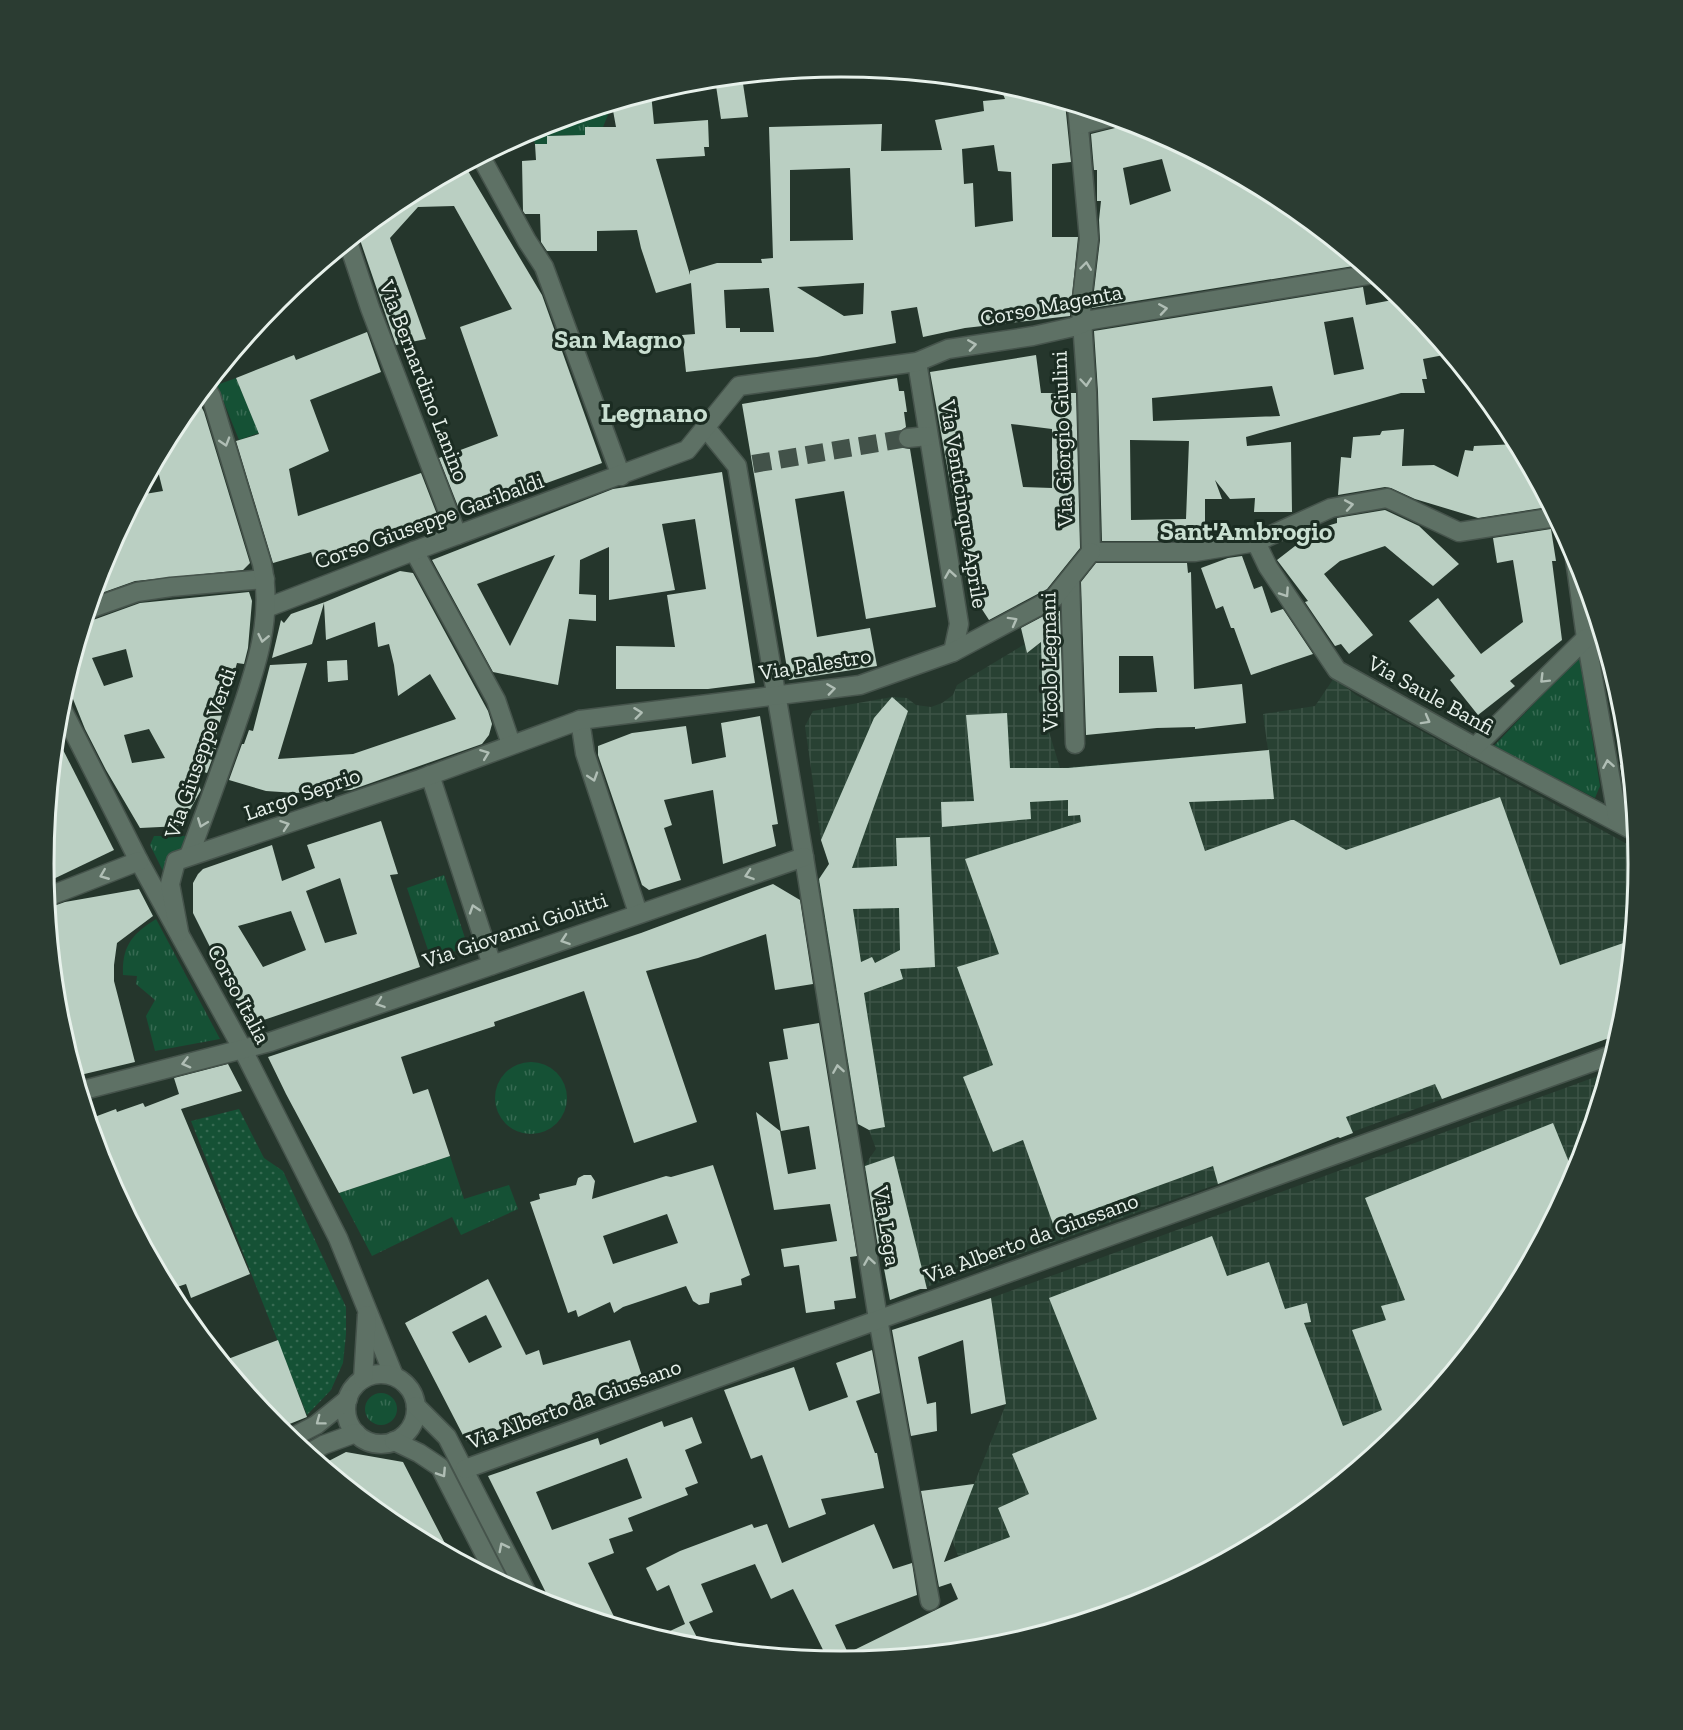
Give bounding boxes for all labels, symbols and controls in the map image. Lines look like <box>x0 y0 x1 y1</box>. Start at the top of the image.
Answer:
one-way arrow <box>1079 261 1092 270</box>
street label: Via Bernardino Lanino <box>373 276 475 485</box>
street label: Corso Magenta <box>978 278 1125 332</box>
one-way arrow <box>1159 303 1168 315</box>
district label: San Magno <box>554 323 682 355</box>
one-way arrow <box>968 340 977 352</box>
street label: Via Giorgio Giulini <box>1045 350 1079 529</box>
one-way arrow <box>1079 378 1092 387</box>
district label: Legnano <box>600 396 708 429</box>
street label: Via Venticinque Aprile <box>934 397 994 610</box>
one-way arrow <box>218 436 230 447</box>
street label: Corso Giuseppe Garibaldi <box>311 467 547 575</box>
one-way arrow <box>1344 499 1354 512</box>
district label: Sant'Ambrogio <box>1160 515 1333 547</box>
one-way arrow <box>945 569 957 578</box>
one-way arrow <box>1278 586 1289 597</box>
street label: Vicolo Legnani <box>1034 592 1064 733</box>
one-way arrow <box>1006 617 1017 628</box>
one-way arrow <box>257 632 270 642</box>
street label: Via Palestro <box>756 642 873 686</box>
street label: Via Saule Banfi <box>1362 649 1499 741</box>
street label: Via Giuseppe Verdi <box>158 664 242 843</box>
one-way arrow <box>1541 671 1552 682</box>
one-way arrow <box>827 683 836 695</box>
one-way arrow <box>633 707 642 719</box>
one-way arrow <box>1420 712 1430 724</box>
one-way arrow <box>479 749 490 762</box>
one-way arrow <box>1602 759 1615 769</box>
street label: Largo Seprio <box>240 762 364 826</box>
one-way arrow <box>585 771 598 782</box>
one-way arrow <box>196 817 209 827</box>
one-way arrow <box>279 820 290 833</box>
one-way arrow <box>99 868 110 880</box>
one-way arrow <box>744 868 755 881</box>
street label: Via Giovanni Giolitti <box>418 886 611 975</box>
one-way arrow <box>468 904 481 915</box>
one-way arrow <box>560 932 571 945</box>
street label: Corso Italia <box>202 940 277 1049</box>
one-way arrow <box>375 995 386 1008</box>
one-way arrow <box>181 1056 192 1068</box>
one-way arrow <box>832 1064 845 1074</box>
street label: Via Lega <box>867 1183 907 1268</box>
street label: Via Alberto da Giussano <box>919 1187 1142 1290</box>
one-way arrow <box>863 1257 875 1266</box>
street label: Via Alberto da Giussano <box>462 1353 685 1456</box>
one-way arrow <box>316 1414 327 1425</box>
one-way arrow <box>434 1467 445 1478</box>
one-way arrow <box>499 1542 511 1553</box>

